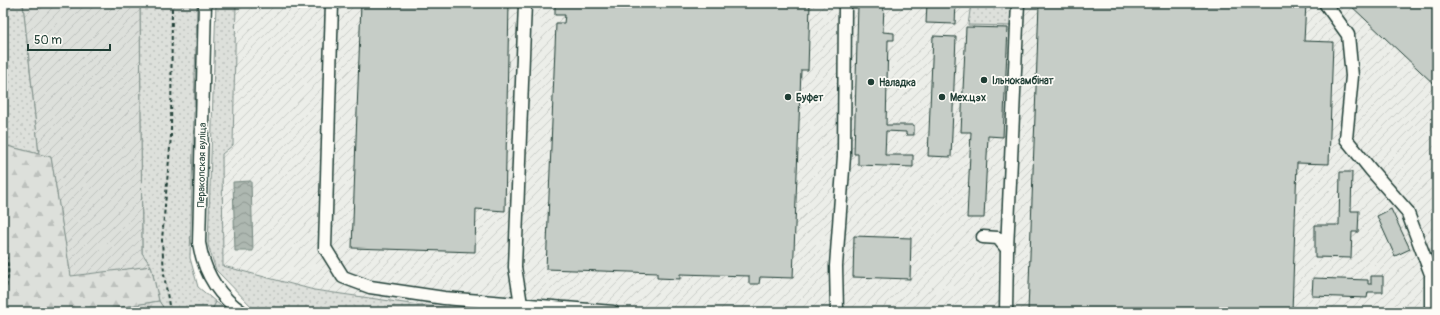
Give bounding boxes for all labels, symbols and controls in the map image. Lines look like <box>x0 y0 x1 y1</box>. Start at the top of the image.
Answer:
scale bar <box>28 26 110 52</box>
text: 50 m <box>34 33 62 48</box>
marker: Ільнокамбінат <box>979 75 989 85</box>
place label: Ільнокамбінат <box>992 75 1055 87</box>
marker: Наладка <box>866 77 876 87</box>
place label: Наладка <box>879 77 916 89</box>
marker: Буфет <box>783 92 793 102</box>
place label: Буфет <box>796 92 824 104</box>
marker: Мех.цэх <box>937 92 947 102</box>
place label: Мех.цэх <box>950 92 986 104</box>
street label: Перакопская вуліца <box>195 122 209 208</box>

